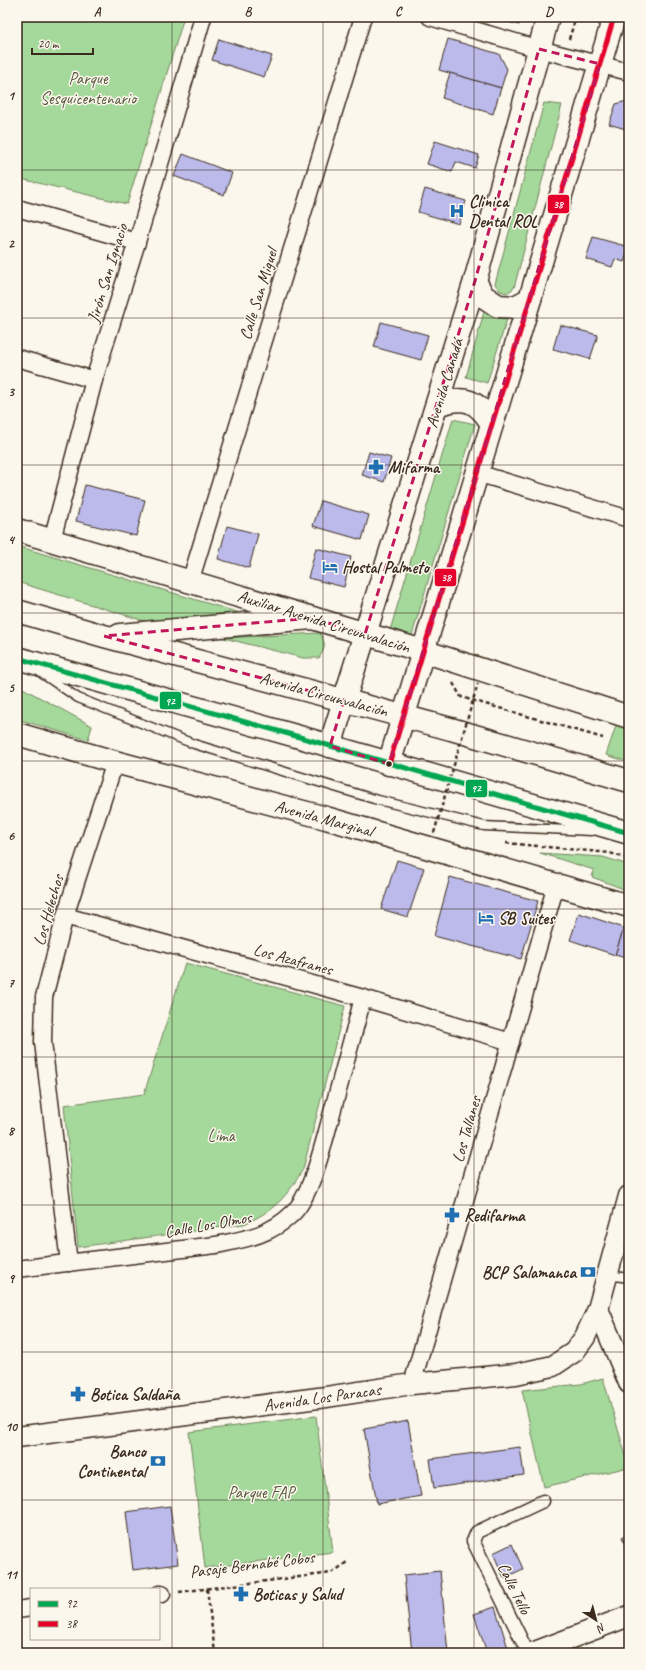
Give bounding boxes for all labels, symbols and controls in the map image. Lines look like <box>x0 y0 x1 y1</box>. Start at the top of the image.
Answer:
text: A <box>94 4 102 20</box>
text: B <box>245 4 253 20</box>
text: C <box>395 4 403 20</box>
text: D <box>545 4 554 20</box>
scale bar <box>32 30 93 56</box>
text: 20 m <box>38 36 60 52</box>
park label: Parque Sesquicentenario <box>40 68 138 109</box>
text: 1 <box>8 88 16 104</box>
place label: Clinica Dental ROL <box>469 191 538 232</box>
line badge: 38 <box>547 194 570 214</box>
text: 38 <box>553 197 565 211</box>
hospital icon: Clinica Dental ROL <box>448 202 466 220</box>
street label: Jirón San Ignacio <box>82 220 133 326</box>
text: 2 <box>8 236 15 252</box>
street label: Calle San Miguel <box>235 243 283 342</box>
street label: Avenida Canadá <box>421 334 468 430</box>
text: 3 <box>8 384 15 400</box>
place label: Mifarma <box>388 457 441 478</box>
pharmacy icon: Mifarma <box>367 458 385 476</box>
text: 4 <box>8 532 16 548</box>
place label: Hostal Palmeto <box>342 557 431 578</box>
hotel icon: Hostal Palmeto <box>321 558 339 576</box>
line badge: 38 <box>434 568 457 587</box>
text: 38 <box>441 570 453 584</box>
street label: Auxiliar Avenida Circunvalación <box>235 585 414 658</box>
street label: Avenida Circunvalación <box>258 667 391 722</box>
text: 5 <box>8 680 15 696</box>
line badge: 92 <box>159 691 182 710</box>
text: 92 <box>165 694 176 708</box>
unlabelled marker <box>384 759 394 769</box>
line badge: 92 <box>465 779 488 798</box>
text: 92 <box>471 781 482 795</box>
street label: Avenida Marginal <box>273 795 378 842</box>
text: 6 <box>8 828 15 844</box>
street label: Los Helechos <box>28 871 69 948</box>
place label: SB Suites <box>498 908 556 929</box>
hotel icon: SB Suites <box>477 909 495 927</box>
street label: Los Azafranes <box>251 939 337 981</box>
text: 7 <box>8 975 15 991</box>
street label: Los Tallanes <box>447 1093 486 1165</box>
text: 8 <box>8 1123 16 1139</box>
park label: Lima <box>208 1125 236 1146</box>
place label: Redifarma <box>464 1205 526 1226</box>
street label: Calle Los Olmos <box>163 1206 255 1242</box>
pharmacy icon: Redifarma <box>443 1206 461 1224</box>
place label: BCP Salamanca <box>482 1262 577 1283</box>
bank icon: BCP Salamanca <box>579 1263 597 1281</box>
text: 9 <box>8 1271 15 1287</box>
street label: Avenida Los Paracas <box>262 1379 384 1416</box>
place label: Botica Saldaña <box>90 1384 181 1405</box>
pharmacy icon: Botica Saldaña <box>69 1385 87 1403</box>
text: 10 <box>5 1419 18 1435</box>
place label: Banco Continental <box>77 1441 149 1482</box>
bank icon: Banco Continental <box>149 1452 167 1470</box>
park label: Parque FAP <box>228 1482 296 1503</box>
street label: Pasaje Bernabé Cobos <box>188 1546 317 1583</box>
street label: Calle Tello <box>493 1559 536 1618</box>
text: 11 <box>5 1567 19 1583</box>
place label: Boticas y Salud <box>253 1584 345 1605</box>
pharmacy icon: Boticas y Salud <box>232 1585 250 1603</box>
legend <box>30 1588 160 1640</box>
text: 92 <box>66 1596 78 1612</box>
north arrow <box>576 1600 616 1640</box>
text: 38 <box>66 1616 78 1632</box>
text: N <box>593 1620 609 1637</box>

